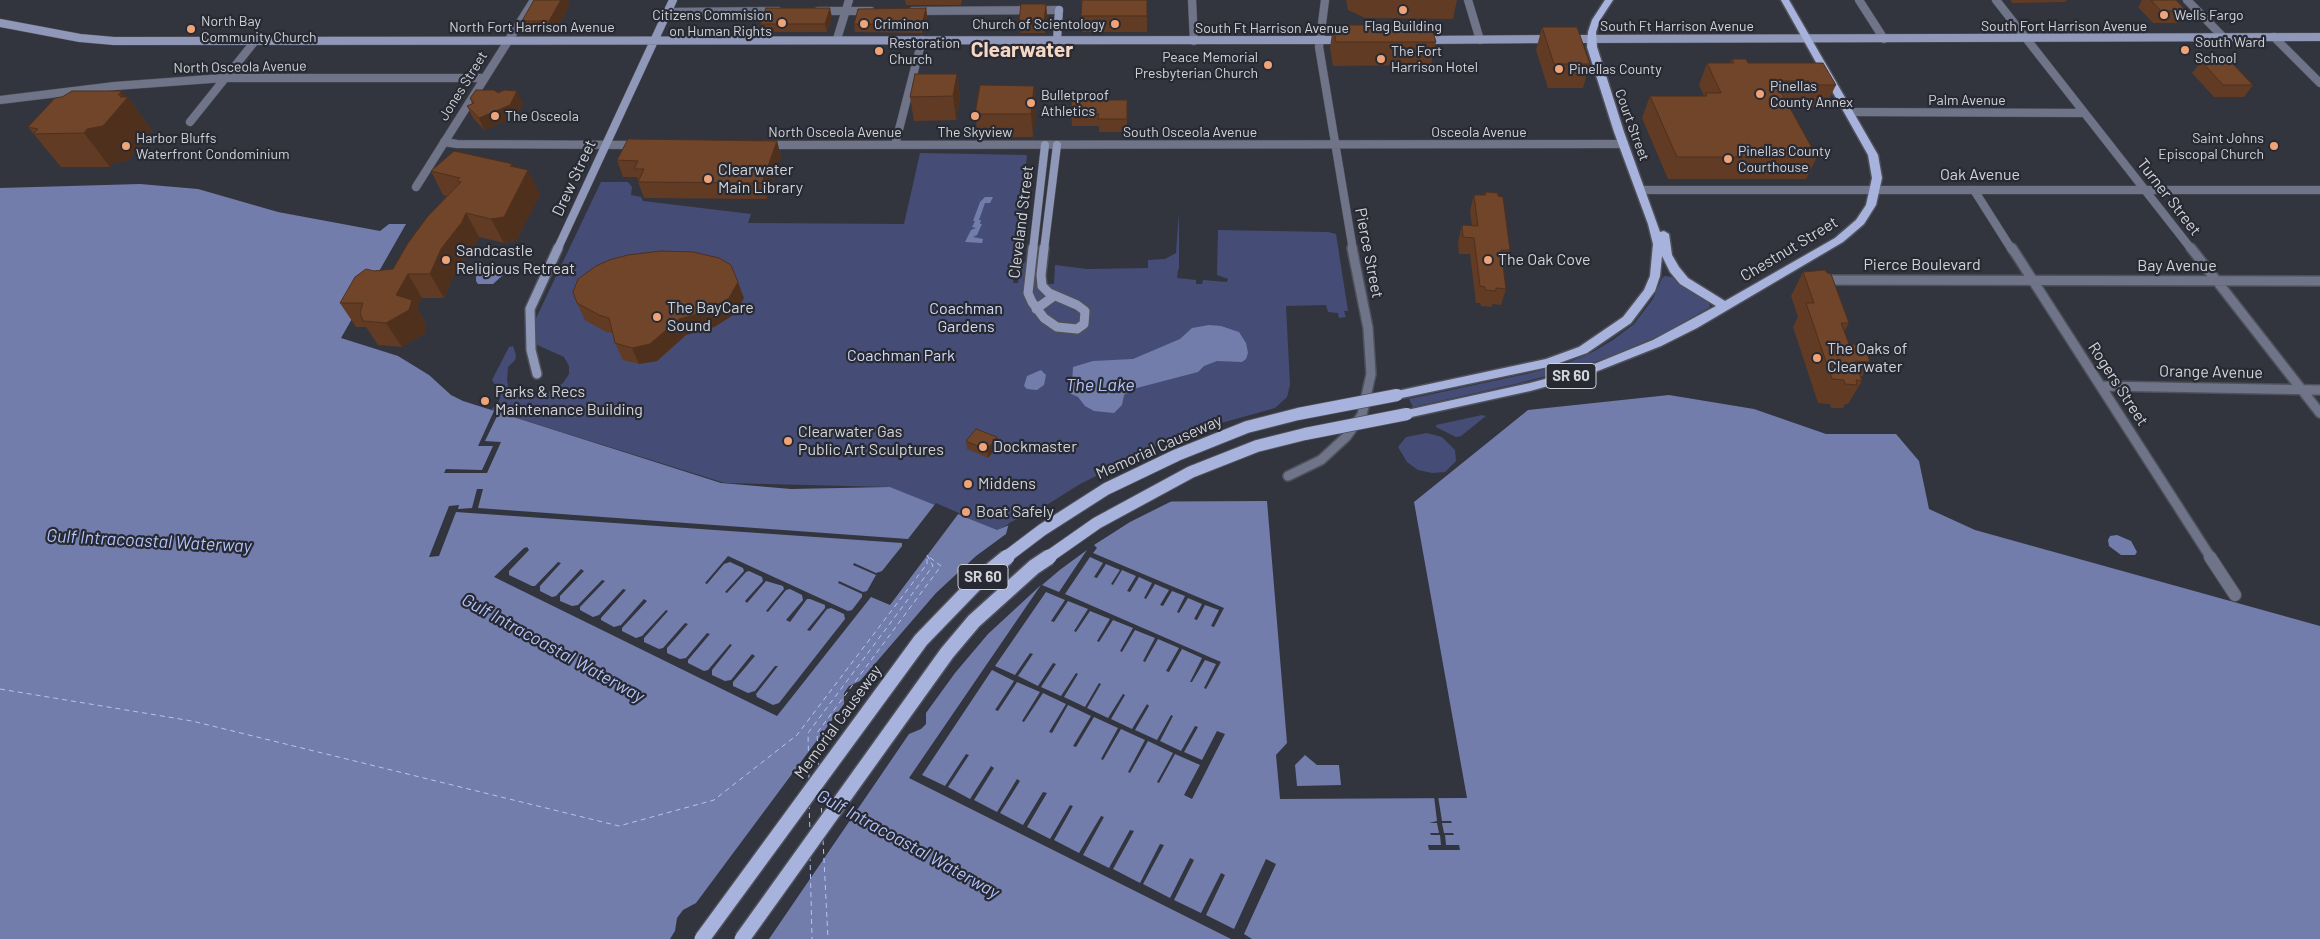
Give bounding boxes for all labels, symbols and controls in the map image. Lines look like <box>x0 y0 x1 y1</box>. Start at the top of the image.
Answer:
marker: Flag Building <box>1397 4 1409 16</box>
place label: Citizens Commision on Human Rights <box>652 7 772 40</box>
place label: Wells Fargo <box>2174 7 2244 23</box>
marker: Wells Fargo <box>2158 9 2170 21</box>
place label: North Bay Community Church <box>201 13 317 46</box>
place label: Criminon <box>874 16 929 32</box>
place label: Church of Scientology <box>972 16 1105 32</box>
marker: Citizens Commision on Human Rights <box>776 17 788 29</box>
marker: Criminon <box>858 18 870 30</box>
marker: Church of Scientology <box>1109 18 1121 30</box>
place label: Flag Building <box>1364 18 1442 34</box>
street label: South Ft Harrison Avenue <box>1600 18 1754 34</box>
street label: South Fort Harrison Avenue <box>1981 18 2147 34</box>
street label: North Fort Harrison Avenue <box>449 19 615 35</box>
street label: South Ft Harrison Avenue <box>1195 20 1349 36</box>
marker: North Bay Community Church <box>185 23 197 35</box>
place label: South Ward School <box>2195 34 2265 66</box>
place label: Restoration Church <box>889 35 960 68</box>
district label: Clearwater <box>971 37 1073 63</box>
place label: The Fort Harrison Hotel <box>1391 43 1478 75</box>
marker: South Ward School <box>2179 44 2191 56</box>
marker: Restoration Church <box>873 45 885 57</box>
street label: Jones Street <box>435 48 491 124</box>
place label: Peace Memorial Presbyterian Church <box>1135 49 1258 82</box>
marker: The Fort Harrison Hotel <box>1375 53 1387 65</box>
street label: North Osceola Avenue <box>173 57 307 77</box>
marker: Peace Memorial Presbyterian Church <box>1262 59 1274 71</box>
place label: Pinellas County <box>1569 61 1662 77</box>
marker: Pinellas County <box>1553 63 1565 75</box>
place label: Pinellas County Annex <box>1770 78 1853 110</box>
place label: Bulletproof Athletics <box>1041 87 1109 120</box>
street label: Court Street <box>1611 87 1653 163</box>
marker: Pinellas County Annex <box>1754 88 1766 100</box>
street label: Palm Avenue <box>1928 92 2006 108</box>
marker: Bulletproof Athletics <box>1025 97 1037 109</box>
place label: The Osceola <box>505 108 579 124</box>
marker: The Osceola <box>489 110 501 122</box>
marker: The Skyview <box>969 110 981 122</box>
street label: North Osceola Avenue <box>768 124 902 140</box>
place label: The Skyview <box>938 124 1012 140</box>
street label: South Osceola Avenue <box>1123 124 1257 140</box>
street label: Osceola Avenue <box>1431 124 1527 140</box>
place label: Harbor Bluffs Waterfront Condominium <box>136 130 290 162</box>
place label: Saint Johns Episcopal Church <box>2158 130 2264 162</box>
street label: Drew Street <box>548 137 600 219</box>
marker: Harbor Bluffs Waterfront Condominium <box>120 140 132 152</box>
marker: Saint Johns Episcopal Church <box>2268 140 2280 152</box>
place label: Pinellas County Courthouse <box>1738 143 1831 176</box>
marker: Pinellas County Courthouse <box>1722 153 1734 165</box>
street label: Turner Street <box>2133 155 2205 239</box>
place label: Clearwater Main Library <box>718 160 803 198</box>
street label: Cleveland Street <box>1005 164 1037 280</box>
street label: Oak Avenue <box>1940 165 2020 185</box>
marker: Clearwater Main Library <box>702 173 714 185</box>
street label: Pierce Street <box>1351 206 1387 300</box>
street label: Chestnut Street <box>1737 212 1841 286</box>
place label: Sandcastle Religious Retreat <box>456 241 575 279</box>
place label: The Oak Cove <box>1498 250 1591 270</box>
marker: Sandcastle Religious Retreat <box>440 254 452 266</box>
marker: The Oak Cove <box>1482 254 1494 266</box>
street label: Pierce Boulevard <box>1863 255 1981 275</box>
street label: Bay Avenue <box>2137 256 2217 276</box>
place label: The BayCare Sound <box>667 298 754 336</box>
park label: Coachman Gardens <box>929 299 1003 337</box>
marker: The BayCare Sound <box>651 311 663 323</box>
place label: The Oaks of Clearwater <box>1827 339 1908 377</box>
street label: Rogers Street <box>2084 339 2152 429</box>
park label: Coachman Park <box>847 346 955 366</box>
marker: The Oaks of Clearwater <box>1811 352 1823 364</box>
street label: Orange Avenue <box>2159 361 2263 383</box>
road number: SR 60 <box>1546 364 1596 388</box>
water label: The Lake <box>1065 374 1135 396</box>
place label: Parks & Recs Maintenance Building <box>495 382 643 420</box>
marker: Parks & Recs Maintenance Building <box>479 395 491 407</box>
street label: Memorial Causeway <box>1093 411 1225 483</box>
place label: Clearwater Gas Public Art Sculptures <box>798 422 944 460</box>
marker: Clearwater Gas Public Art Sculptures <box>782 435 794 447</box>
place label: Dockmaster <box>993 437 1077 457</box>
marker: Dockmaster <box>977 441 989 453</box>
place label: Middens <box>978 474 1036 494</box>
marker: Middens <box>962 478 974 490</box>
place label: Boat Safely <box>976 502 1054 522</box>
marker: Boat Safely <box>960 506 972 518</box>
water label: Gulf Intracoastal Waterway <box>46 525 252 557</box>
road number: SR 60 <box>958 564 1008 590</box>
water label: Gulf Intracoastal Waterway <box>458 589 648 707</box>
street label: Memorial Causeway <box>790 661 886 783</box>
water label: Gulf Intracoastal Waterway <box>813 785 1003 903</box>

